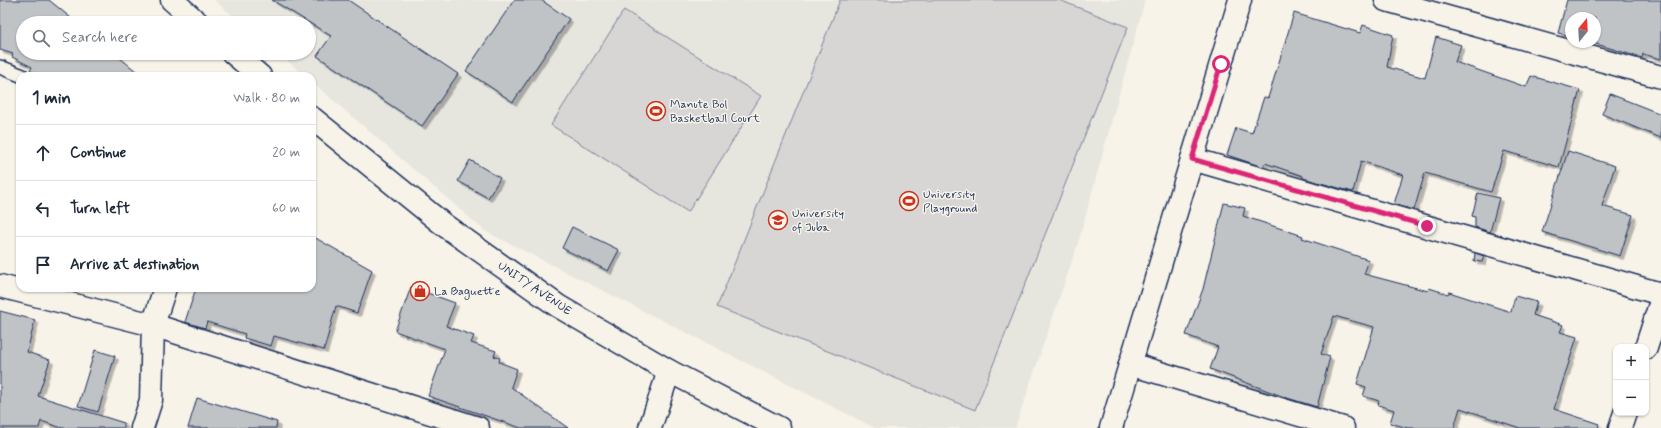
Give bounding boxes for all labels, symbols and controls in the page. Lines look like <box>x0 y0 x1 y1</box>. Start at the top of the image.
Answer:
north arrow <box>1565 12 1601 48</box>
search box <box>16 16 316 60</box>
icon: search <box>30 27 52 49</box>
text: Search here <box>62 28 138 48</box>
route start <box>1212 55 1230 73</box>
text: 1 min <box>32 87 71 109</box>
text: Walk · 80 m <box>233 90 300 107</box>
place label: Manute Bol Basketball Court <box>670 97 760 127</box>
sports icon: Manute Bol Basketball Court <box>645 100 667 122</box>
icon: ahead <box>32 142 54 164</box>
text: Continue <box>70 143 126 163</box>
text: 20 m <box>272 144 300 161</box>
place label: University Playground <box>923 187 977 217</box>
sports icon: University Playground <box>898 190 920 212</box>
icon: left <box>32 198 54 220</box>
text: Turn left <box>70 199 130 219</box>
text: 60 m <box>272 200 300 217</box>
place label: University of Juba <box>792 206 844 236</box>
school or university icon: University of Juba <box>767 209 789 231</box>
route end <box>1418 217 1436 235</box>
icon: arrive <box>32 254 54 276</box>
text: Arrive at destination <box>70 255 199 275</box>
street label: UNITY AVENUE <box>494 258 575 320</box>
shop icon: La Baguette <box>409 280 431 302</box>
place label: La Baguette <box>434 284 501 300</box>
map controls <box>1613 344 1649 416</box>
button: + <box>1613 344 1649 380</box>
button: − <box>1613 380 1649 416</box>

